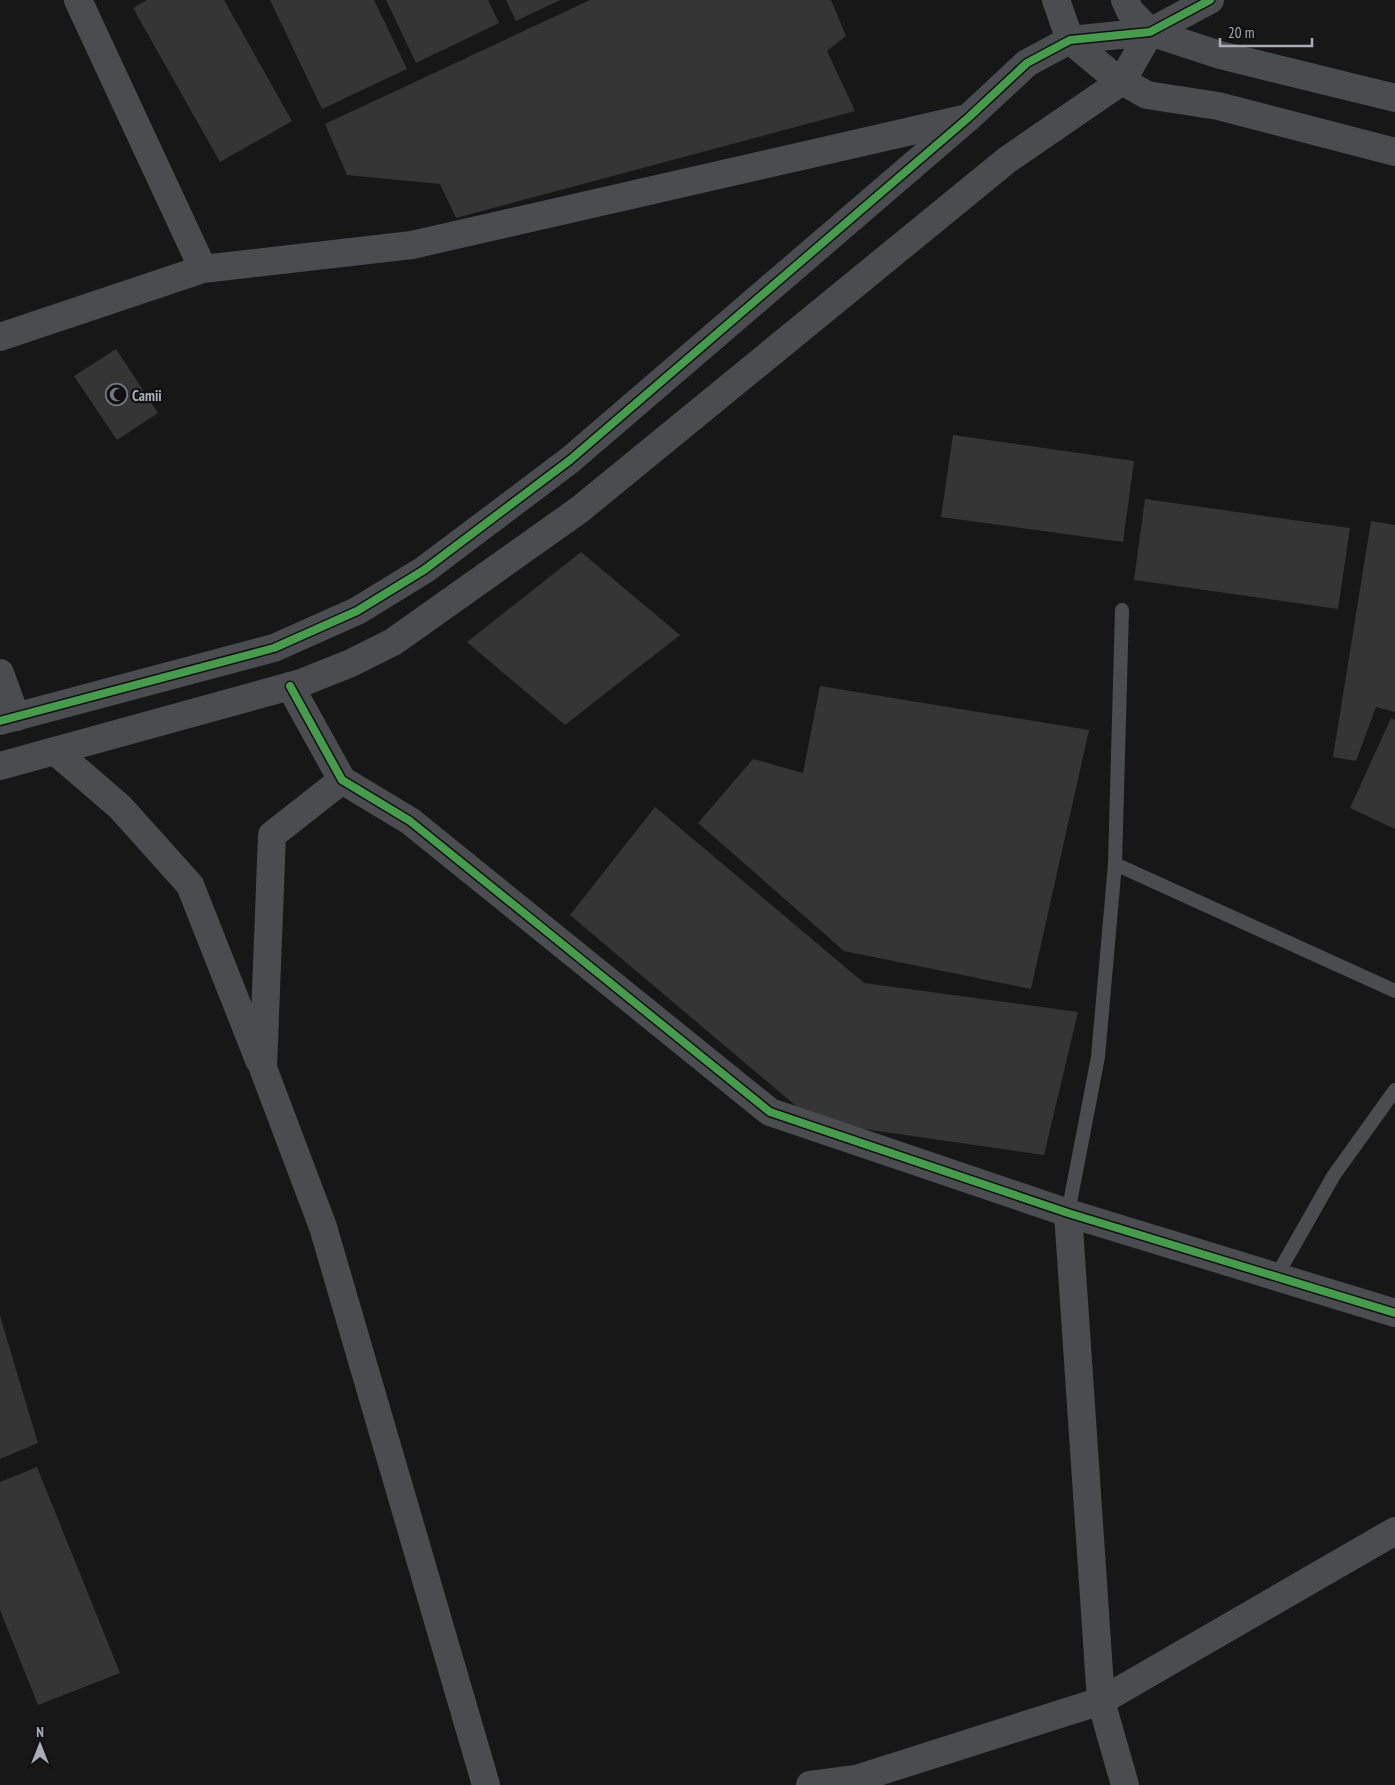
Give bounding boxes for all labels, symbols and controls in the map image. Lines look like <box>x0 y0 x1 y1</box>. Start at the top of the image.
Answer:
scale bar <box>1220 15 1312 47</box>
text: 20 m <box>1228 23 1254 42</box>
mosque icon: Camii <box>104 383 128 407</box>
place label: Camii <box>132 386 162 405</box>
north arrow <box>15 1720 65 1770</box>
text: N <box>36 1723 44 1741</box>

